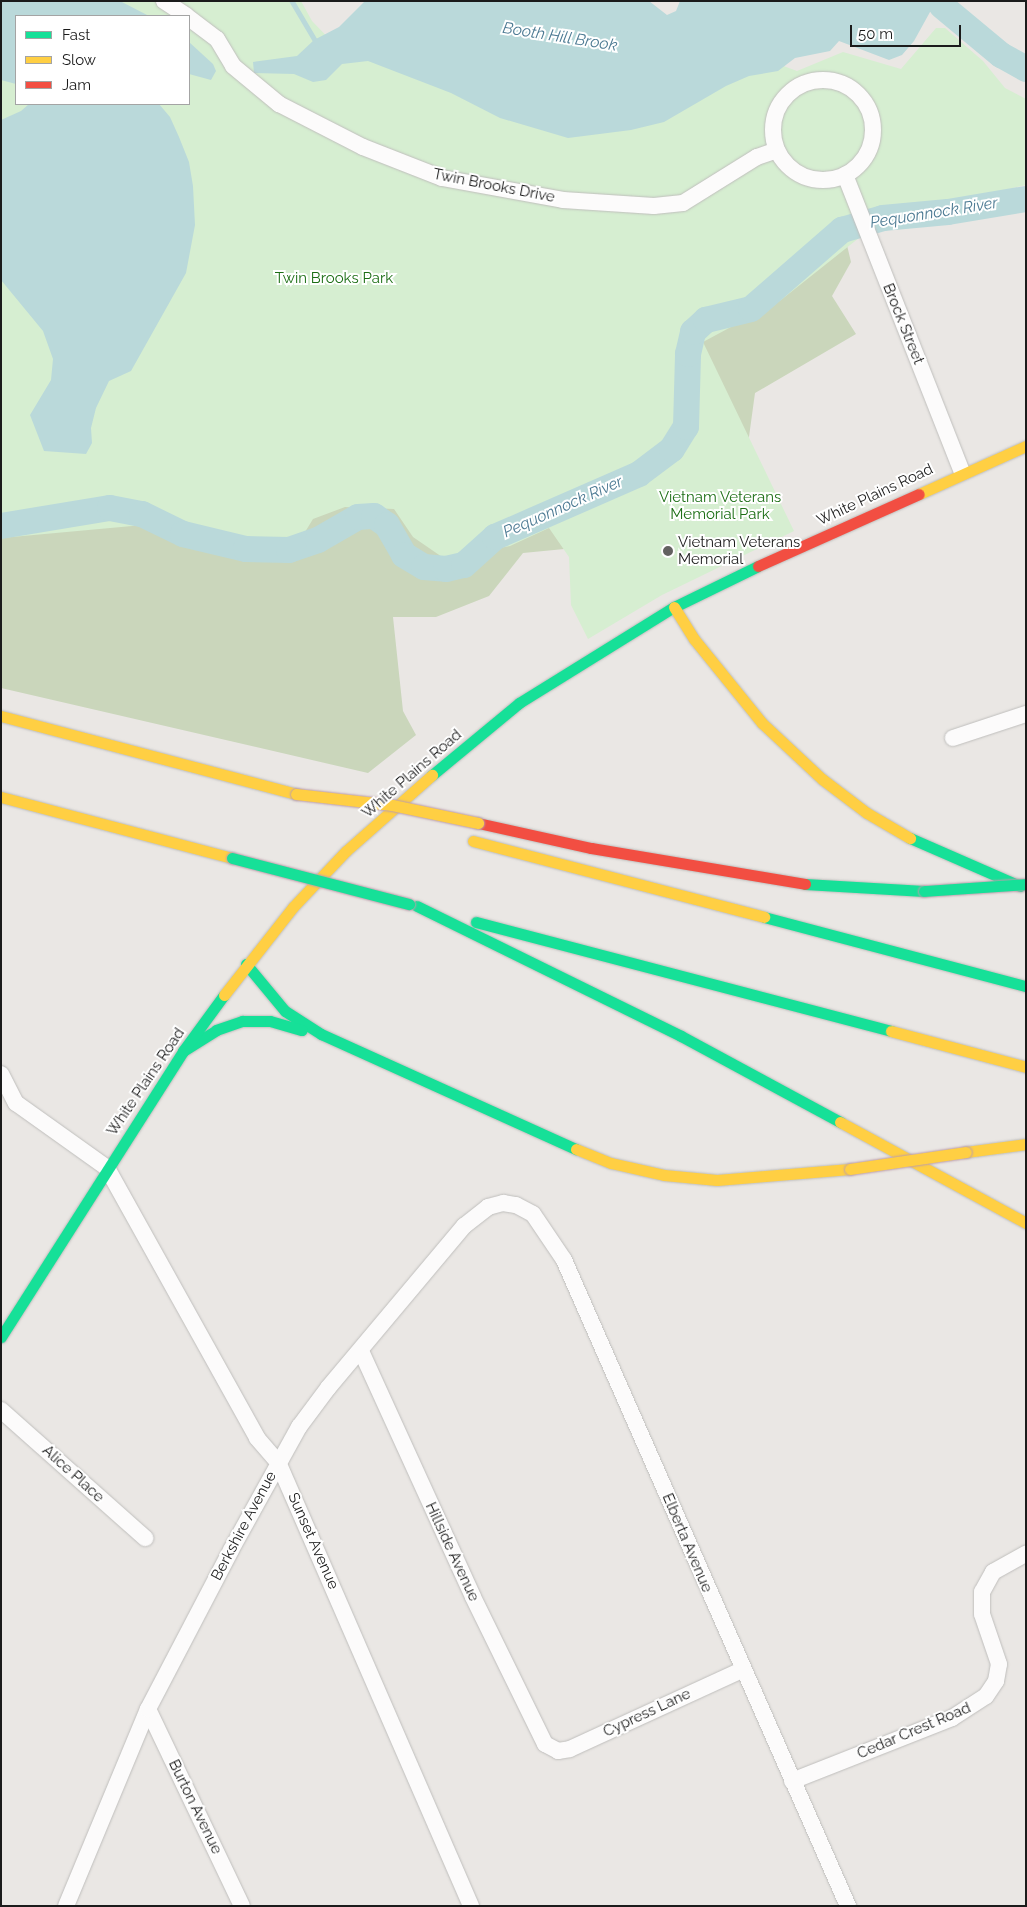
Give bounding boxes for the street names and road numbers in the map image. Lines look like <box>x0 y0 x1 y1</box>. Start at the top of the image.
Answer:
street label: Twin Brooks Drive <box>432 165 556 207</box>
street label: Brock Street <box>879 281 927 367</box>
street label: White Plains Road <box>814 460 936 530</box>
street label: White Plains Road <box>359 726 465 822</box>
street label: White Plains Road <box>103 1025 189 1139</box>
street label: Alice Place <box>38 1442 108 1506</box>
street label: Berkshire Avenue <box>208 1468 280 1584</box>
street label: Sunset Avenue <box>284 1490 342 1592</box>
street label: Elberta Avenue <box>658 1491 716 1595</box>
street label: Hillside Avenue <box>421 1499 483 1605</box>
street label: Cypress Lane <box>600 1685 694 1741</box>
street label: Cedar Crest Road <box>854 1699 974 1763</box>
street label: Burton Avenue <box>164 1757 226 1857</box>

